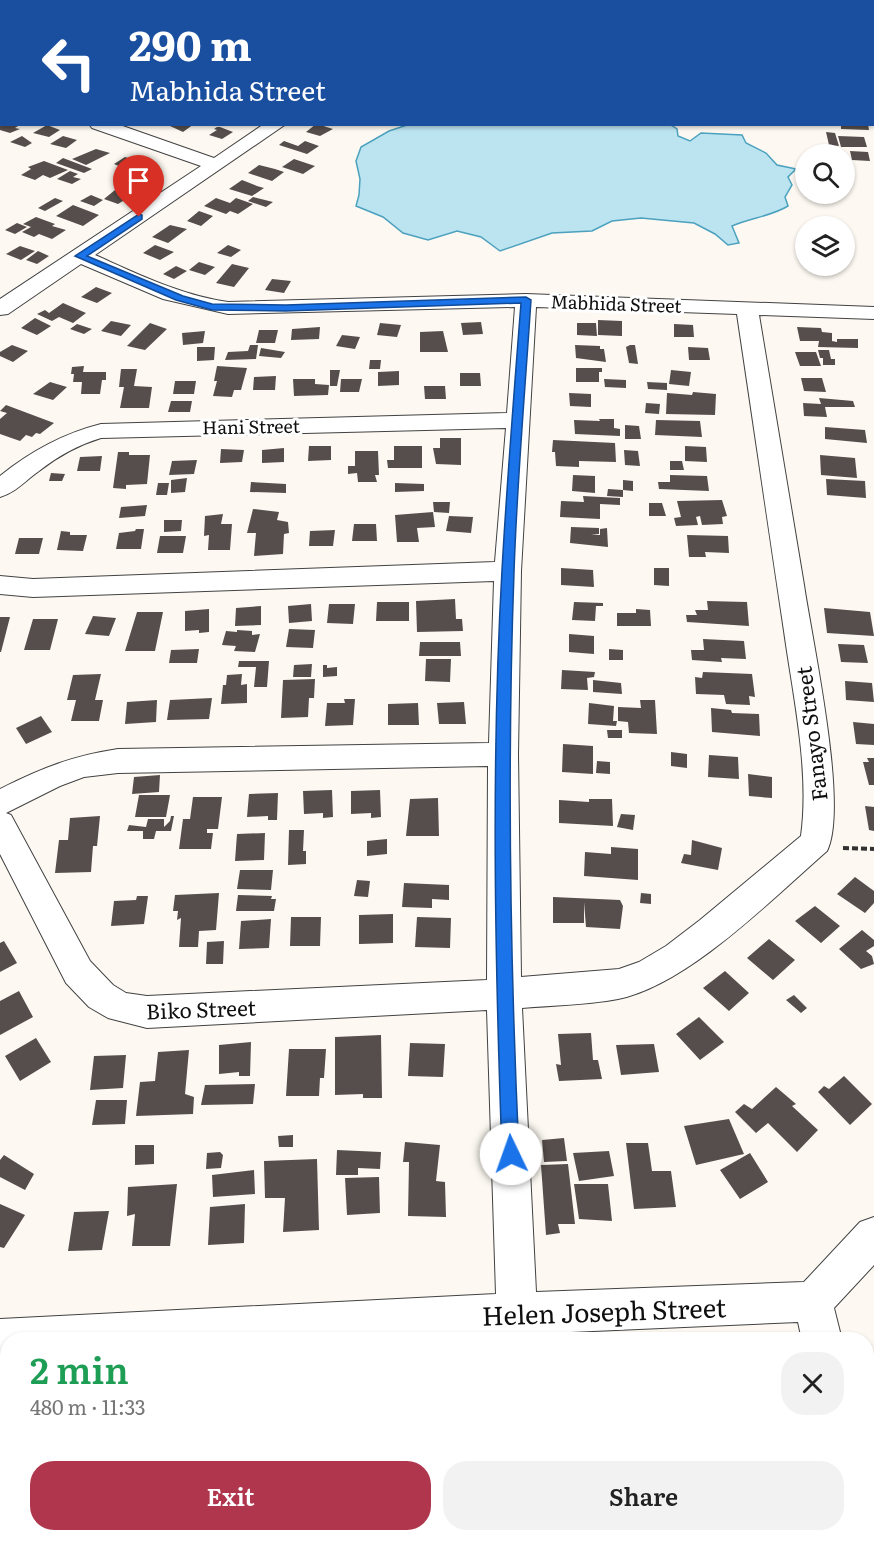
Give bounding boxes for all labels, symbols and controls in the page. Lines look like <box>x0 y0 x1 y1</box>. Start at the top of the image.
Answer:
text: 290 m <box>129 12 252 74</box>
icon: left <box>30 24 108 102</box>
text: Mabhida Street <box>129 69 326 109</box>
map controls <box>795 144 855 276</box>
button: search <box>795 144 855 204</box>
pin <box>113 155 164 217</box>
icon: arrive <box>122 164 155 197</box>
button: layers <box>795 216 855 276</box>
street label: Mabhida Street <box>550 287 683 319</box>
street label: Hani Street <box>202 412 301 440</box>
street label: Fanayo Street <box>786 664 834 803</box>
street label: Biko Street <box>145 991 257 1025</box>
position arrow <box>479 1122 543 1186</box>
street label: Helen Joseph Street <box>481 1286 727 1334</box>
text: 2 min <box>30 1342 129 1395</box>
button: close <box>781 1352 844 1415</box>
text: 480 m · 11:33 <box>30 1391 145 1421</box>
button: Exit <box>30 1461 431 1530</box>
button: Share <box>443 1461 844 1530</box>

